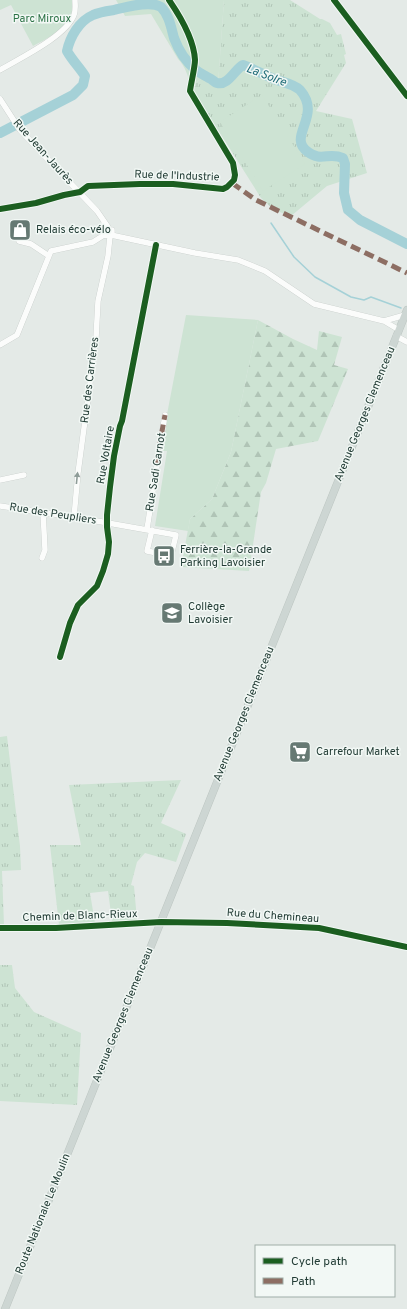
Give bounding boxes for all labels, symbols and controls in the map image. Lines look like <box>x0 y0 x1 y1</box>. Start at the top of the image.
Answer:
park label: Parc Miroux <box>13 12 72 26</box>
water label: La Solre <box>244 61 289 91</box>
street label: Rue Jean-Jaurès <box>10 116 76 188</box>
street label: Rue de l'Industrie <box>134 168 220 184</box>
shop icon: Relais éco-vélo <box>7 217 33 243</box>
place label: Relais éco-vélo <box>36 223 111 237</box>
street label: Rue des Carrières <box>78 336 102 424</box>
street label: Avenue Georges Clemenceau <box>332 345 398 483</box>
street label: Rue Voltaire <box>94 425 118 485</box>
street label: Rue Sadi Carnot <box>143 432 169 512</box>
one-way arrow <box>74 472 81 484</box>
street label: Rue des Peupliers <box>8 500 98 528</box>
bus stop icon: Ferrière-la-Grande Parking Lavoisier <box>151 543 177 569</box>
place label: Ferrière-la-Grande Parking Lavoisier <box>180 543 272 570</box>
school or university icon: Collège Lavoisier <box>159 600 185 626</box>
place label: Collège Lavoisier <box>188 600 233 627</box>
street label: Avenue Georges Clemenceau <box>211 645 277 783</box>
supermarket icon: Carrefour Market <box>287 739 313 765</box>
place label: Carrefour Market <box>316 745 400 759</box>
street label: Rue du Chemineau <box>226 906 320 926</box>
street label: Chemin de Blanc-Rieux <box>22 907 138 925</box>
street label: Avenue Georges Clemenceau <box>90 946 156 1084</box>
street label: Route Nationale Le Moulin <box>12 1152 74 1276</box>
legend <box>255 1245 395 1297</box>
text: Cycle path <box>291 1254 348 1270</box>
text: Path <box>291 1274 316 1290</box>

